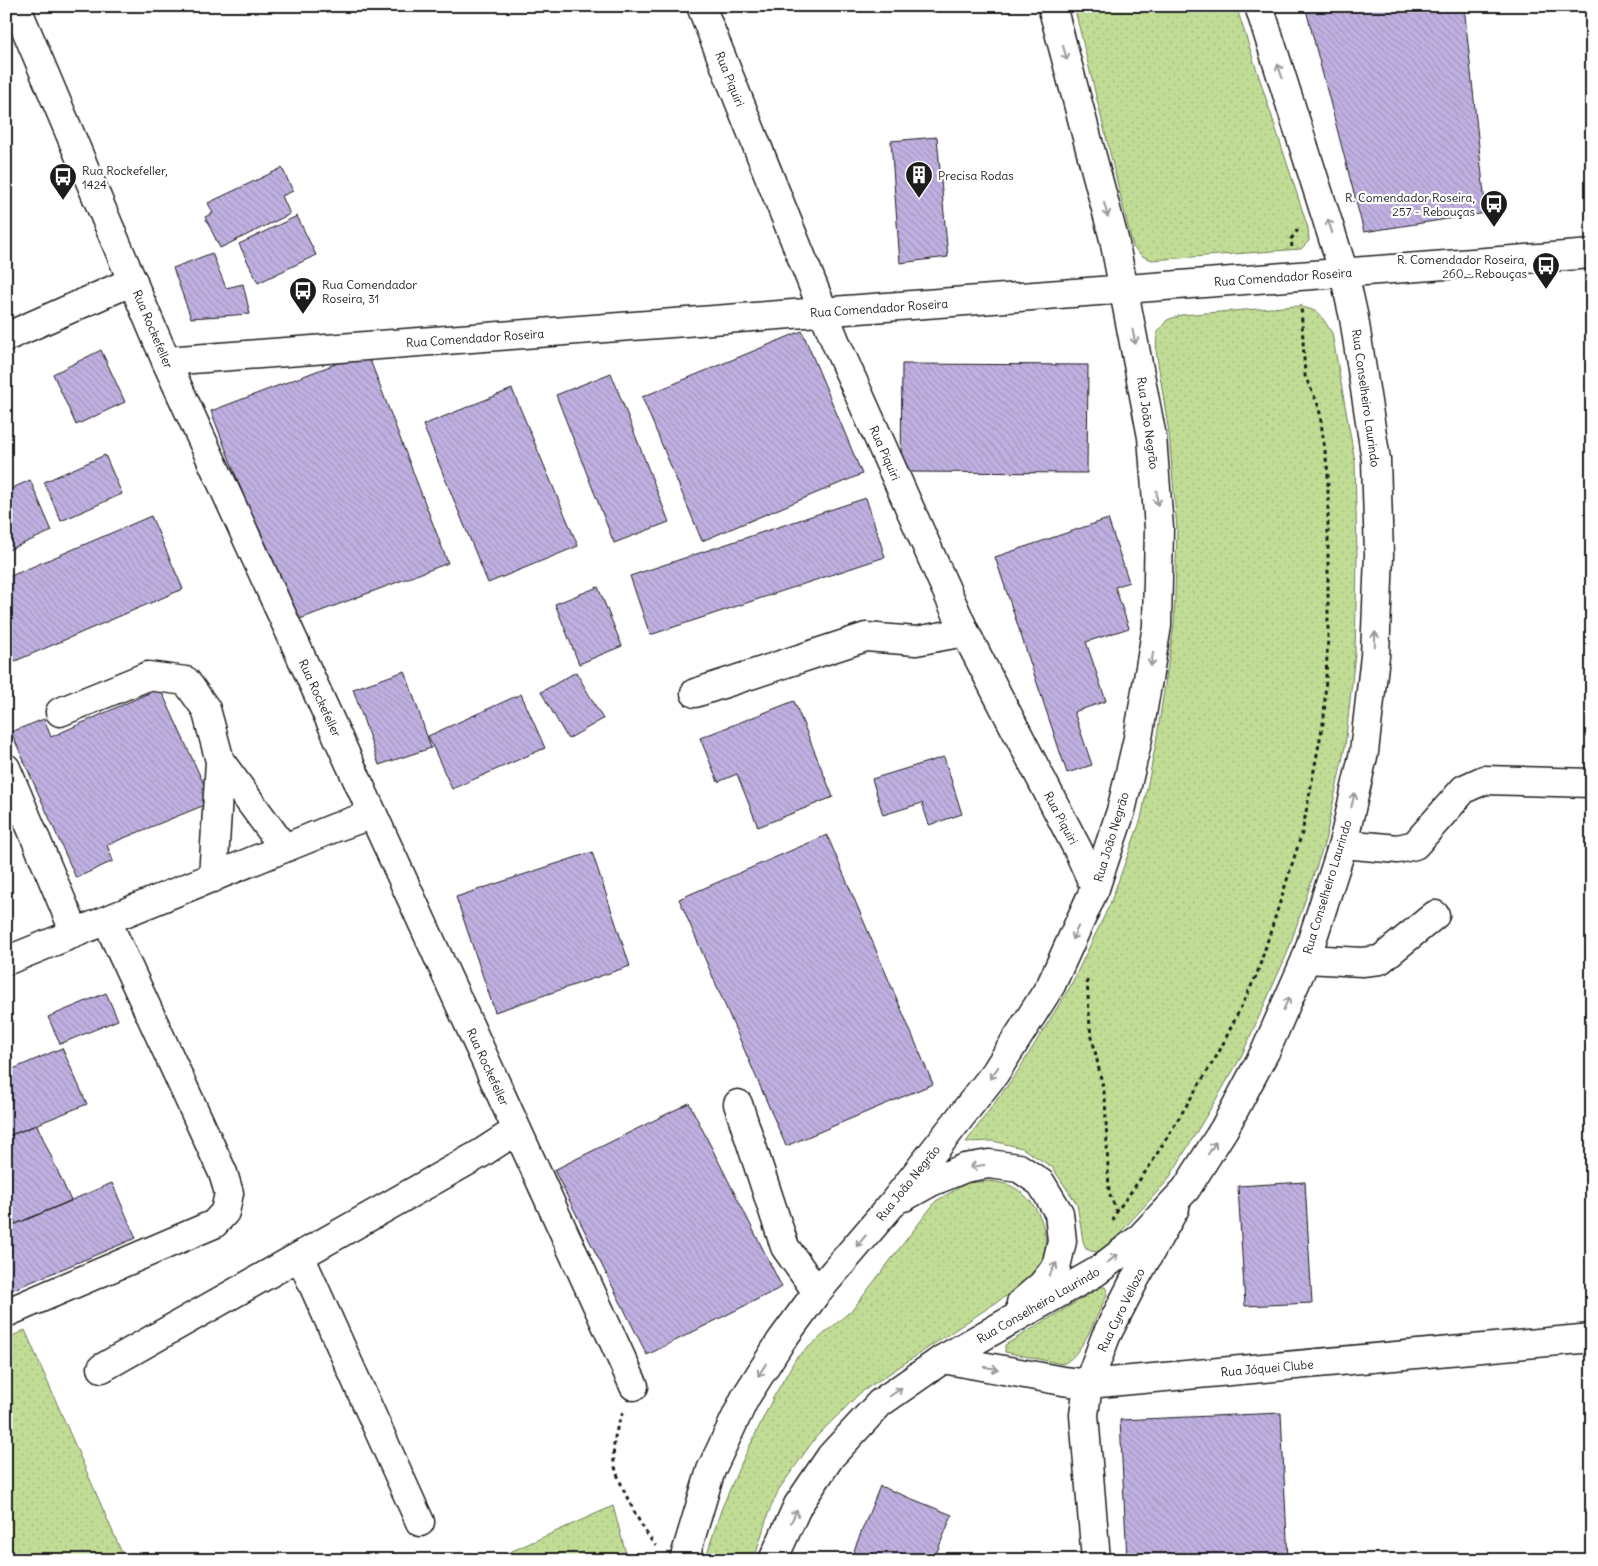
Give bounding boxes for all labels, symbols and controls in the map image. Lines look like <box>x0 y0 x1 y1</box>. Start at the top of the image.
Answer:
one-way arrow <box>1060 45 1070 61</box>
street label: Rua Piquiri <box>712 49 748 109</box>
one-way arrow <box>1275 64 1284 80</box>
building icon: Precisa Rodas <box>904 160 934 199</box>
bus stop icon: Rua Rockefeller, 1424 <box>48 162 78 201</box>
place label: Rua Rockefeller, 1424 <box>82 163 168 192</box>
place label: Precisa Rodas <box>938 168 1014 183</box>
bus stop icon: R. Comendador Roseira, 257 - Rebouças <box>1479 189 1509 228</box>
place label: R. Comendador Roseira, 257 - Rebouças <box>1345 190 1475 219</box>
one-way arrow <box>1102 202 1112 218</box>
one-way arrow <box>1324 218 1334 234</box>
bus stop icon: R. Comendador Roseira, 260 - Rebouças <box>1531 251 1561 290</box>
place label: R. Comendador Roseira, 260 - Rebouças <box>1397 252 1527 281</box>
street label: Rua Comendador Roseira <box>1213 265 1353 289</box>
bus stop icon: Rua Comendador Roseira, 31 <box>288 276 318 315</box>
place label: Rua Comendador Roseira, 31 <box>322 277 417 306</box>
street label: Rua Rockefeller <box>130 287 176 371</box>
street label: Rua Comendador Roseira <box>809 296 949 320</box>
street label: Rua Comendador Roseira <box>405 326 545 350</box>
one-way arrow <box>1130 328 1139 344</box>
street label: Rua Conselheiro Laurindo <box>1349 328 1383 468</box>
street label: Rua João Negrão <box>1134 376 1162 470</box>
street label: Rua Piquiri <box>866 423 904 483</box>
one-way arrow <box>1152 489 1161 505</box>
one-way arrow <box>1371 632 1380 648</box>
one-way arrow <box>1146 651 1156 667</box>
street label: Rua Rockefeller <box>295 657 345 739</box>
street label: Rua Piquiri <box>1041 789 1081 847</box>
street label: Rua João Negrão <box>1090 790 1132 884</box>
one-way arrow <box>1349 792 1358 808</box>
street label: Rua Conselheiro Laurindo <box>1299 818 1355 956</box>
one-way arrow <box>1070 925 1079 940</box>
one-way arrow <box>1281 997 1291 1012</box>
street label: Rua Rockefeller <box>463 1026 513 1108</box>
one-way arrow <box>989 1066 999 1080</box>
street label: Rua João Negrão <box>873 1142 943 1224</box>
one-way arrow <box>1207 1142 1217 1156</box>
one-way arrow <box>969 1162 985 1172</box>
one-way arrow <box>855 1235 866 1248</box>
one-way arrow <box>1105 1254 1118 1265</box>
one-way arrow <box>1048 1261 1058 1276</box>
street label: Rua Conselheiro Laurindo <box>974 1264 1102 1346</box>
street label: Rua Cyro Vellozo <box>1094 1266 1148 1354</box>
street label: Rua Jóquei Clube <box>1220 1356 1314 1380</box>
one-way arrow <box>757 1363 767 1377</box>
one-way arrow <box>982 1363 998 1373</box>
one-way arrow <box>889 1387 903 1397</box>
one-way arrow <box>789 1509 799 1524</box>

